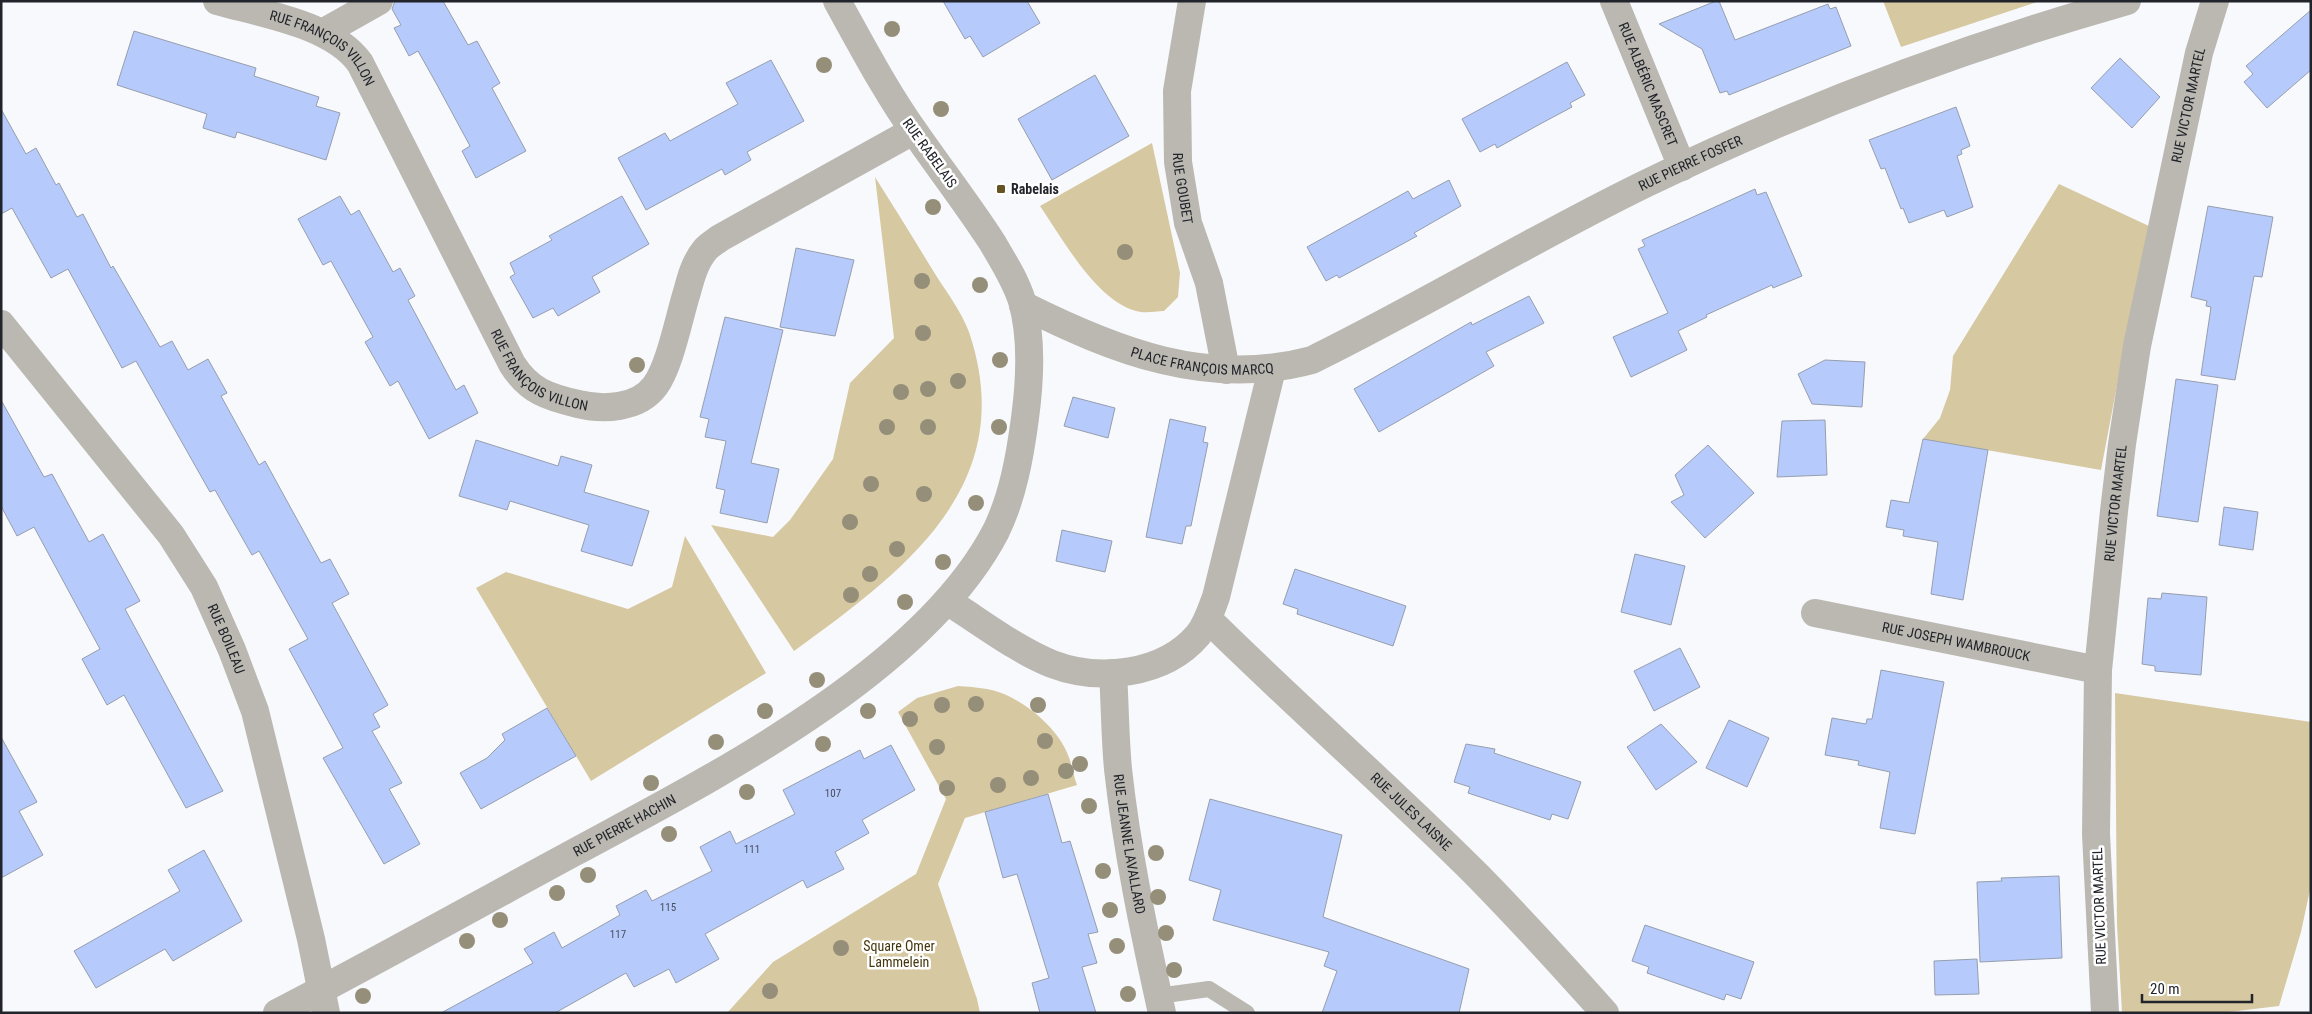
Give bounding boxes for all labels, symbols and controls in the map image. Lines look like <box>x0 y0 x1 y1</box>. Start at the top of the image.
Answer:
street label: RUE FRANÇOIS VILLON <box>268 7 378 88</box>
street label: RUE ALBÉRIC MASCRET <box>1616 20 1681 149</box>
street label: RUE VICTOR MARTEL <box>2168 45 2208 164</box>
street label: RUE RABELAIS <box>900 115 960 191</box>
street label: RUE PIERRE FOSFER <box>1636 132 1745 194</box>
street label: RUE GOUBET <box>1170 153 1196 225</box>
place label: Rabelais <box>1011 181 1059 197</box>
marker: Rabelais <box>995 183 1007 195</box>
street label: RUE FRANÇOIS VILLON <box>488 326 590 414</box>
street label: PLACE FRANÇOIS MARCQ <box>1129 344 1274 378</box>
street label: RUE VICTOR MARTEL <box>2101 444 2130 562</box>
street label: RUE BOILEAU <box>204 601 248 676</box>
street label: RUE JOSEPH WAMBROUCK <box>1881 619 2032 664</box>
street label: RUE JULES LAISNE <box>1368 769 1455 854</box>
street label: RUE JEANNE LAVALLARD <box>1111 773 1149 915</box>
house number: 107 <box>825 787 841 800</box>
street label: RUE PIERRE HACHIN <box>570 791 679 860</box>
house number: 111 <box>744 843 760 856</box>
street label: RUE VICTOR MARTEL <box>2089 847 2109 965</box>
house number: 115 <box>660 901 676 914</box>
house number: 117 <box>610 928 626 941</box>
park label: Square Omer Lammelein <box>863 938 935 970</box>
scale bar <box>2142 972 2252 1004</box>
text: 20 m <box>2150 980 2180 998</box>

